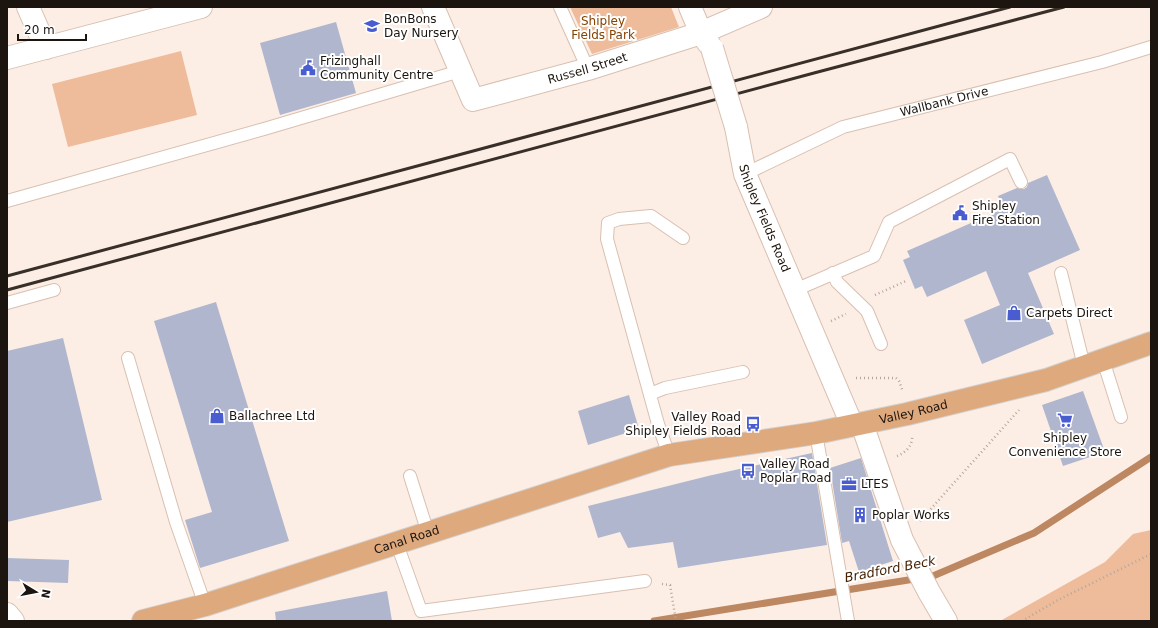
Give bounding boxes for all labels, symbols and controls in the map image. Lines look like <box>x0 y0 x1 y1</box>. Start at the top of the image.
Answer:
place label: BonBons Day Nursery <box>384 12 459 40</box>
park label: Shipley Fields Park <box>571 14 635 42</box>
scale bar <box>18 16 86 42</box>
school or university icon: BonBons Day Nursery <box>363 17 381 35</box>
text: 20 m <box>24 23 55 37</box>
street label: Russell Street <box>546 50 629 87</box>
place label: Frizinghall Community Centre <box>320 54 433 82</box>
public building icon: Frizinghall Community Centre <box>299 59 317 77</box>
street label: Wallbank Drive <box>899 84 990 119</box>
street label: Shipley Fields Road <box>736 163 793 274</box>
place label: Shipley Fire Station <box>972 199 1040 227</box>
public building icon: Shipley Fire Station <box>951 204 969 222</box>
shop icon: Carpets Direct <box>1005 304 1023 322</box>
place label: Carpets Direct <box>1026 306 1113 320</box>
street label: Valley Road <box>878 397 949 427</box>
shop icon: Ballachree Ltd <box>208 407 226 425</box>
place label: Ballachree Ltd <box>229 409 315 423</box>
place label: Valley Road Shipley Fields Road <box>625 410 741 438</box>
supermarket icon: Shipley Convenience Store <box>1056 411 1074 429</box>
bus stop icon: Valley Road Shipley Fields Road <box>744 415 762 433</box>
place label: Shipley Convenience Store <box>1008 431 1122 459</box>
place label: Valley Road Poplar Road <box>760 457 831 485</box>
bus stop icon: Valley Road Poplar Road <box>739 462 757 480</box>
office icon: LTES <box>840 475 858 493</box>
place label: LTES <box>861 477 889 491</box>
building icon: Poplar Works <box>851 506 869 524</box>
place label: Poplar Works <box>872 508 950 522</box>
street label: Canal Road <box>372 523 441 557</box>
water label: Bradford Beck <box>843 553 937 585</box>
north arrow <box>16 572 56 612</box>
text: N <box>38 588 53 599</box>

